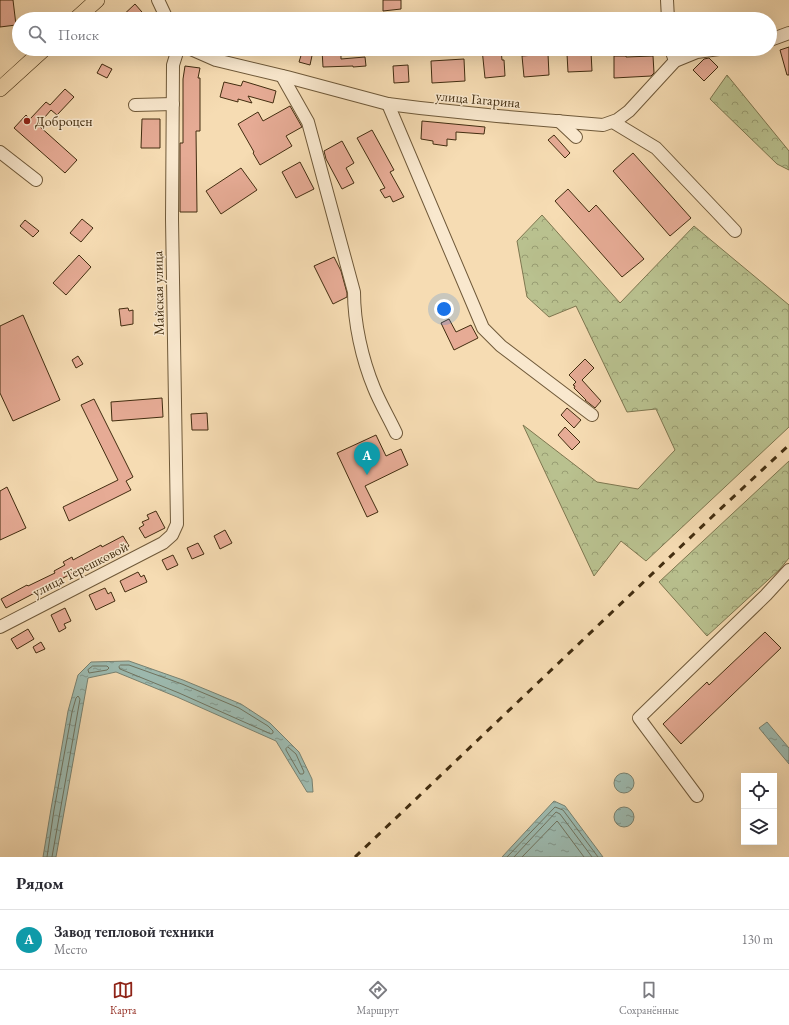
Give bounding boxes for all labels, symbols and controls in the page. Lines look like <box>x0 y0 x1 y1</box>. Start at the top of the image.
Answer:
search box <box>12 12 777 56</box>
icon: search <box>26 23 48 45</box>
text: Поиск <box>58 25 99 44</box>
street label: улица Гагарина <box>435 86 521 112</box>
place label: Доброцен <box>35 112 93 130</box>
marker: Доброцен <box>22 116 32 126</box>
street label: Майская улица <box>148 250 168 335</box>
your location <box>434 299 454 319</box>
pin: A <box>354 442 380 475</box>
street label: улица Терешковой <box>29 537 131 601</box>
map controls <box>741 773 777 845</box>
button: locate <box>741 773 777 809</box>
button: layers <box>741 809 777 845</box>
text: Рядом <box>16 872 64 894</box>
text: Завод тепловой техники <box>54 922 214 941</box>
text: A <box>24 931 34 948</box>
text: 130 m <box>742 931 773 948</box>
text: Место <box>54 941 87 958</box>
tab: Карта <box>110 979 136 1017</box>
tab: Маршрут <box>357 979 399 1017</box>
tab: Сохранённые <box>619 979 679 1017</box>

